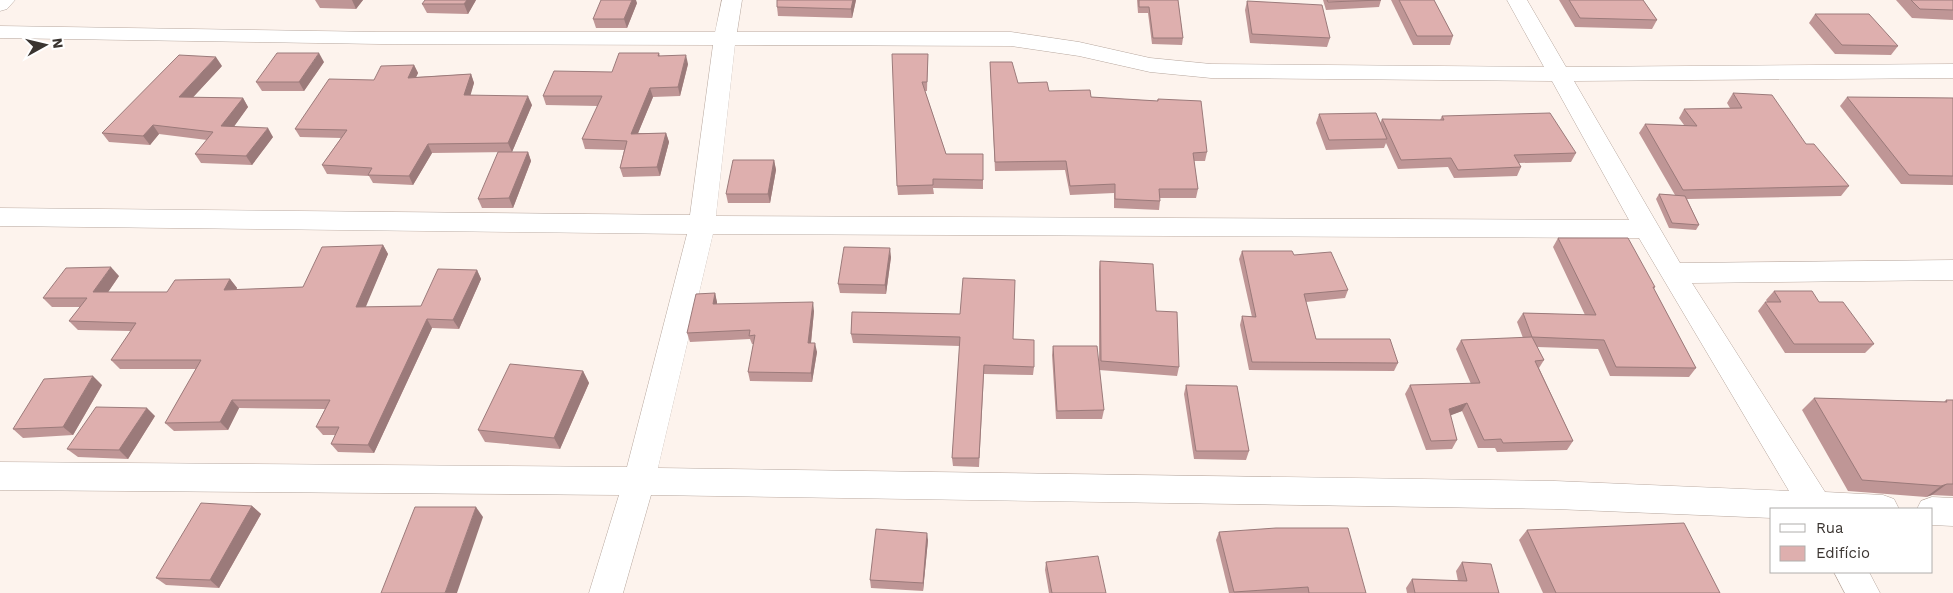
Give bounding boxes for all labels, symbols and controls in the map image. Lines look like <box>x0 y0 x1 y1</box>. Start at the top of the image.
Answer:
north arrow <box>20 20 70 70</box>
text: N <box>49 37 67 49</box>
legend <box>1770 508 1933 573</box>
text: Rua <box>1816 519 1844 537</box>
text: Edifício <box>1816 544 1870 562</box>

